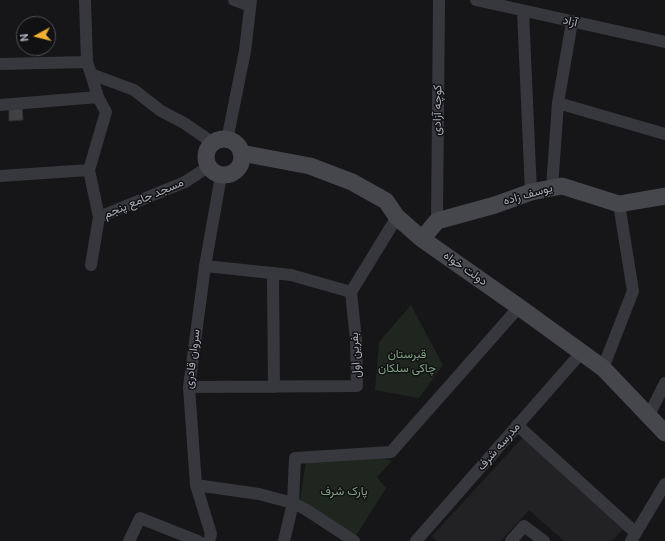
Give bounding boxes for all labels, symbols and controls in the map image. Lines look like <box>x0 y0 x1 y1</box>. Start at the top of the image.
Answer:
street label: آزاد <box>561 13 579 31</box>
north arrow <box>16 16 56 56</box>
text: N <box>18 33 32 42</box>
street label: کوچه آزادی <box>430 84 446 136</box>
street label: مسجد جامع پنجم <box>102 176 186 222</box>
street label: یوسف زاده <box>502 181 554 209</box>
street label: دولت خواه <box>440 249 490 289</box>
street label: سروان قادری <box>182 328 204 390</box>
street label: بفرین اول <box>348 332 364 378</box>
park label: قبرستان چاکی سلکان <box>378 348 436 376</box>
street label: مدرسه شرف <box>474 420 524 474</box>
park label: پارک شرف <box>320 485 368 499</box>

